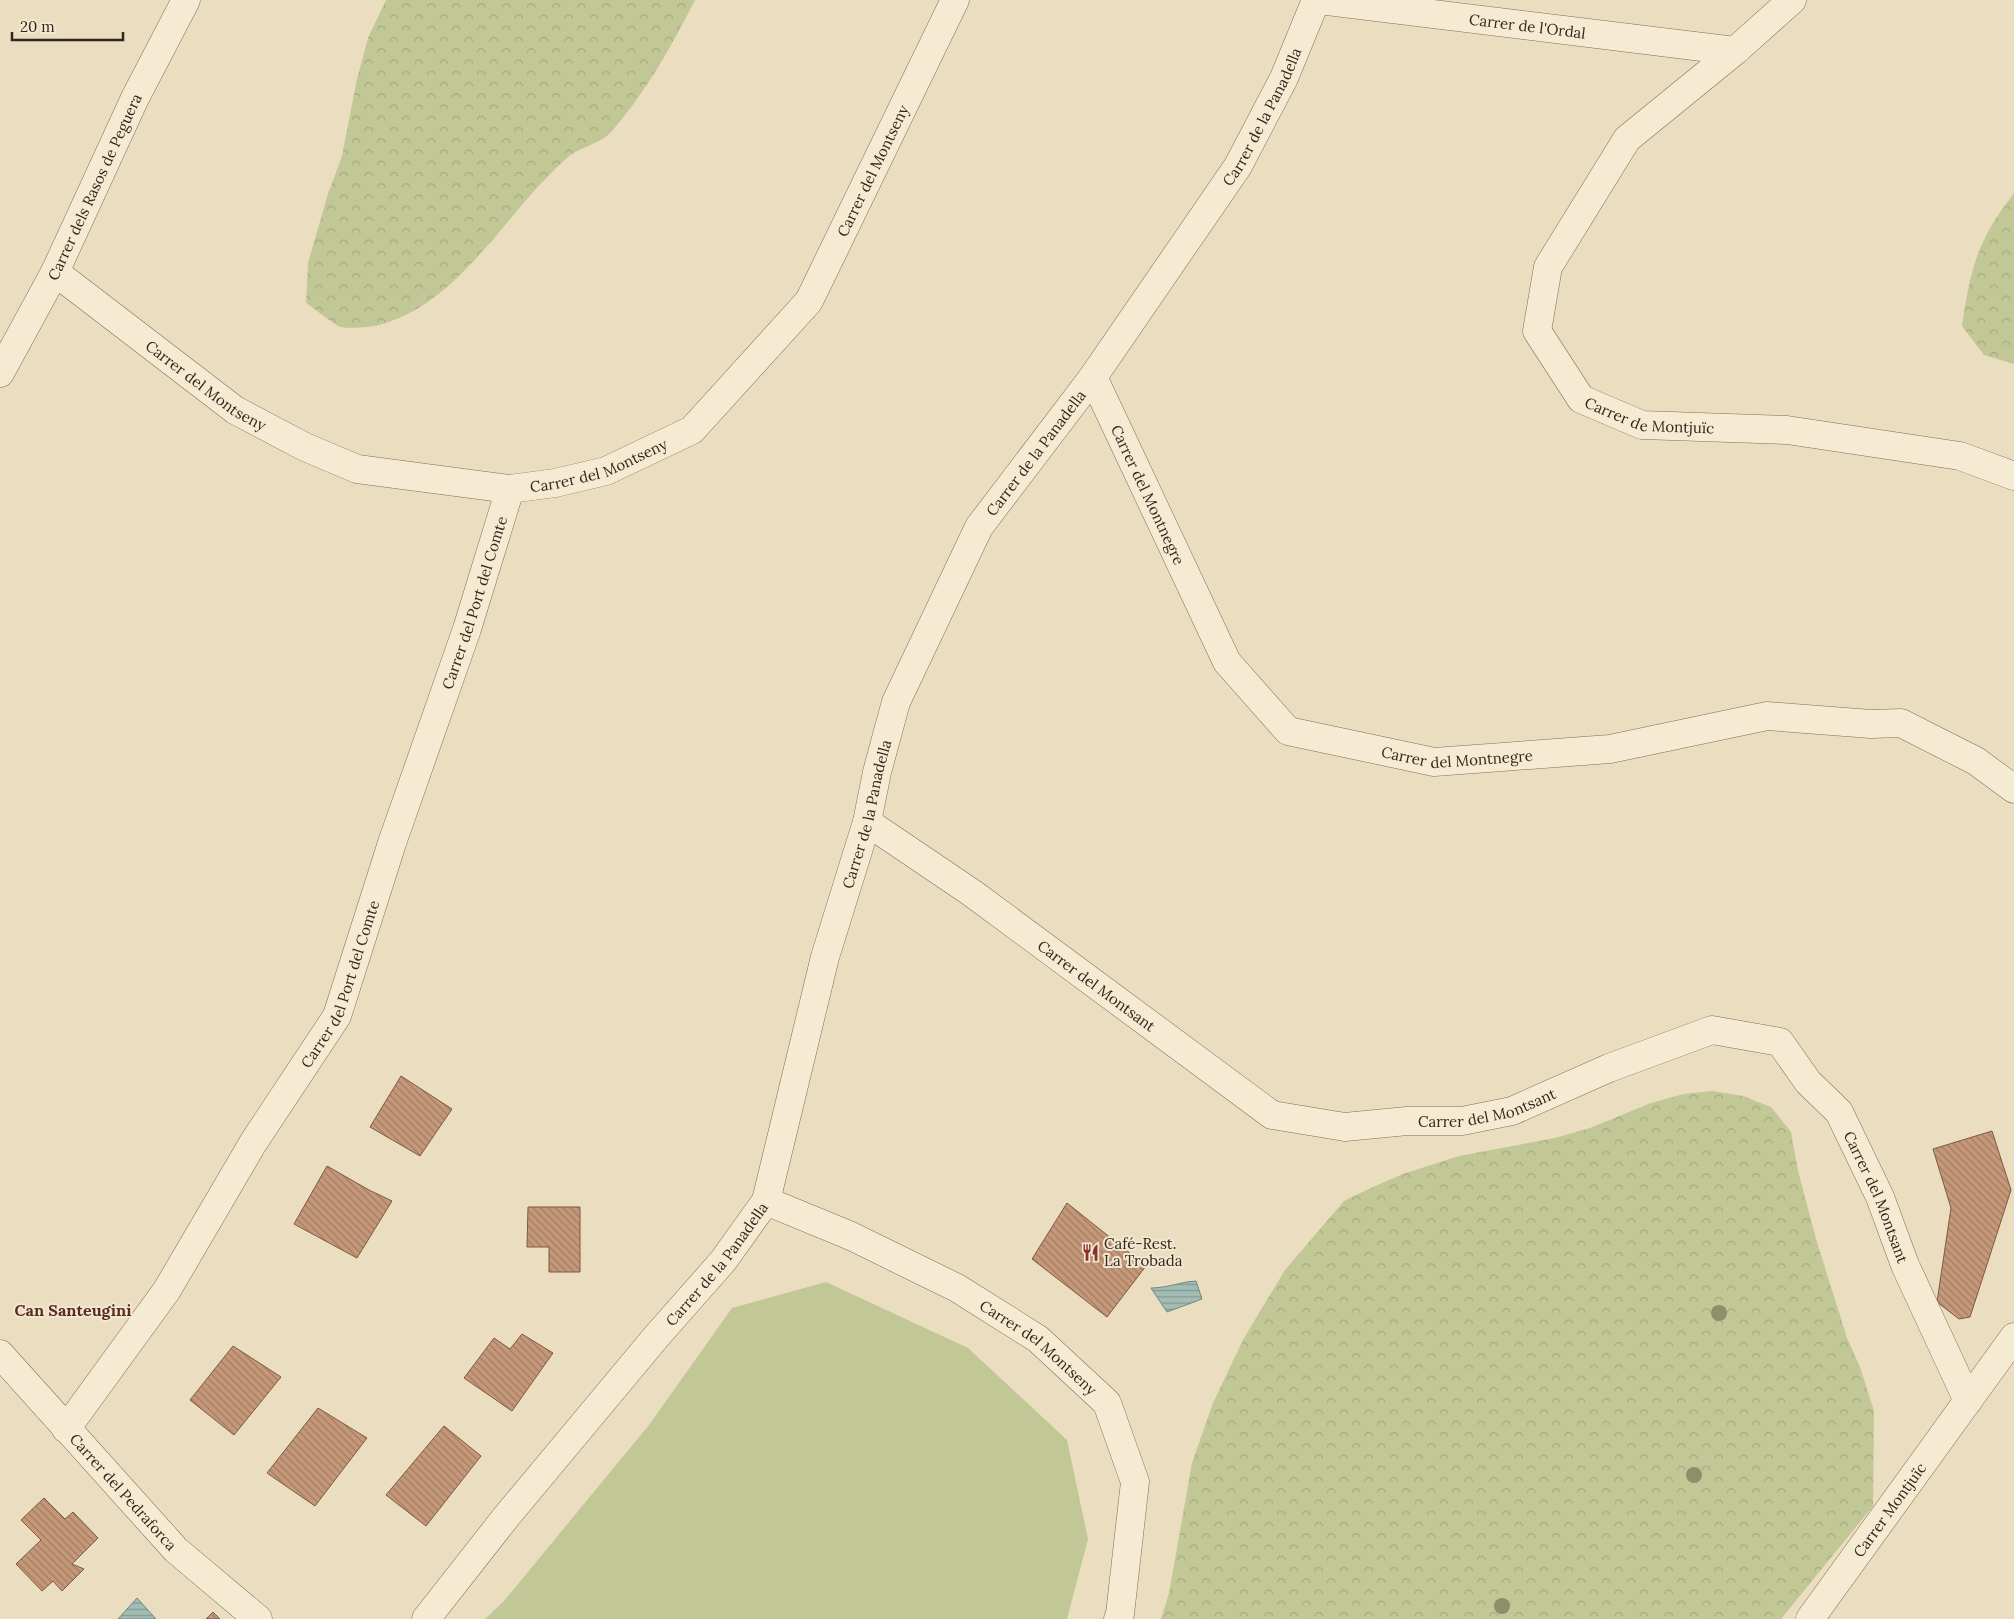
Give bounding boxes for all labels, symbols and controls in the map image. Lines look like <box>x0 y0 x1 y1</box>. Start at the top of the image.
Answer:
street label: Carrer de l'Ordal <box>1468 9 1587 42</box>
scale bar <box>12 10 124 42</box>
text: 20 m <box>20 17 55 36</box>
street label: Carrer de la Panadella <box>1218 44 1305 189</box>
street label: Carrer dels Rasos de Peguera <box>43 90 145 283</box>
street label: Carrer del Montseny <box>832 101 912 240</box>
street label: Carrer del Montseny <box>142 336 270 434</box>
street label: Carrer de la Panadella <box>982 386 1090 519</box>
street label: Carrer de Montjuïc <box>1582 392 1714 437</box>
street label: Carrer del Montnegre <box>1107 422 1189 568</box>
street label: Carrer del Montseny <box>529 434 670 496</box>
street label: Carrer del Port del Comte <box>437 514 511 692</box>
street label: Carrer de la Panadella <box>837 737 895 891</box>
street label: Carrer del Montnegre <box>1380 742 1533 772</box>
street label: Carrer del Port del Comte <box>296 898 383 1071</box>
street label: Carrer del Montsant <box>1034 936 1160 1035</box>
street label: Carrer del Montsant <box>1418 1083 1559 1131</box>
street label: Carrer del Montsant <box>1840 1128 1913 1266</box>
street label: Carrer de la Panadella <box>661 1198 772 1329</box>
place label: Café-Rest. La Trobada <box>1104 1234 1183 1270</box>
restaurant icon: Café-Rest. La Trobada <box>1080 1242 1100 1262</box>
street label: Carrer del Montseny <box>976 1295 1101 1399</box>
district label: Can Santeugini <box>15 1300 131 1320</box>
street label: Carrer del Pedraforca <box>66 1429 181 1554</box>
street label: Carrer Montjuïc <box>1849 1459 1930 1561</box>

